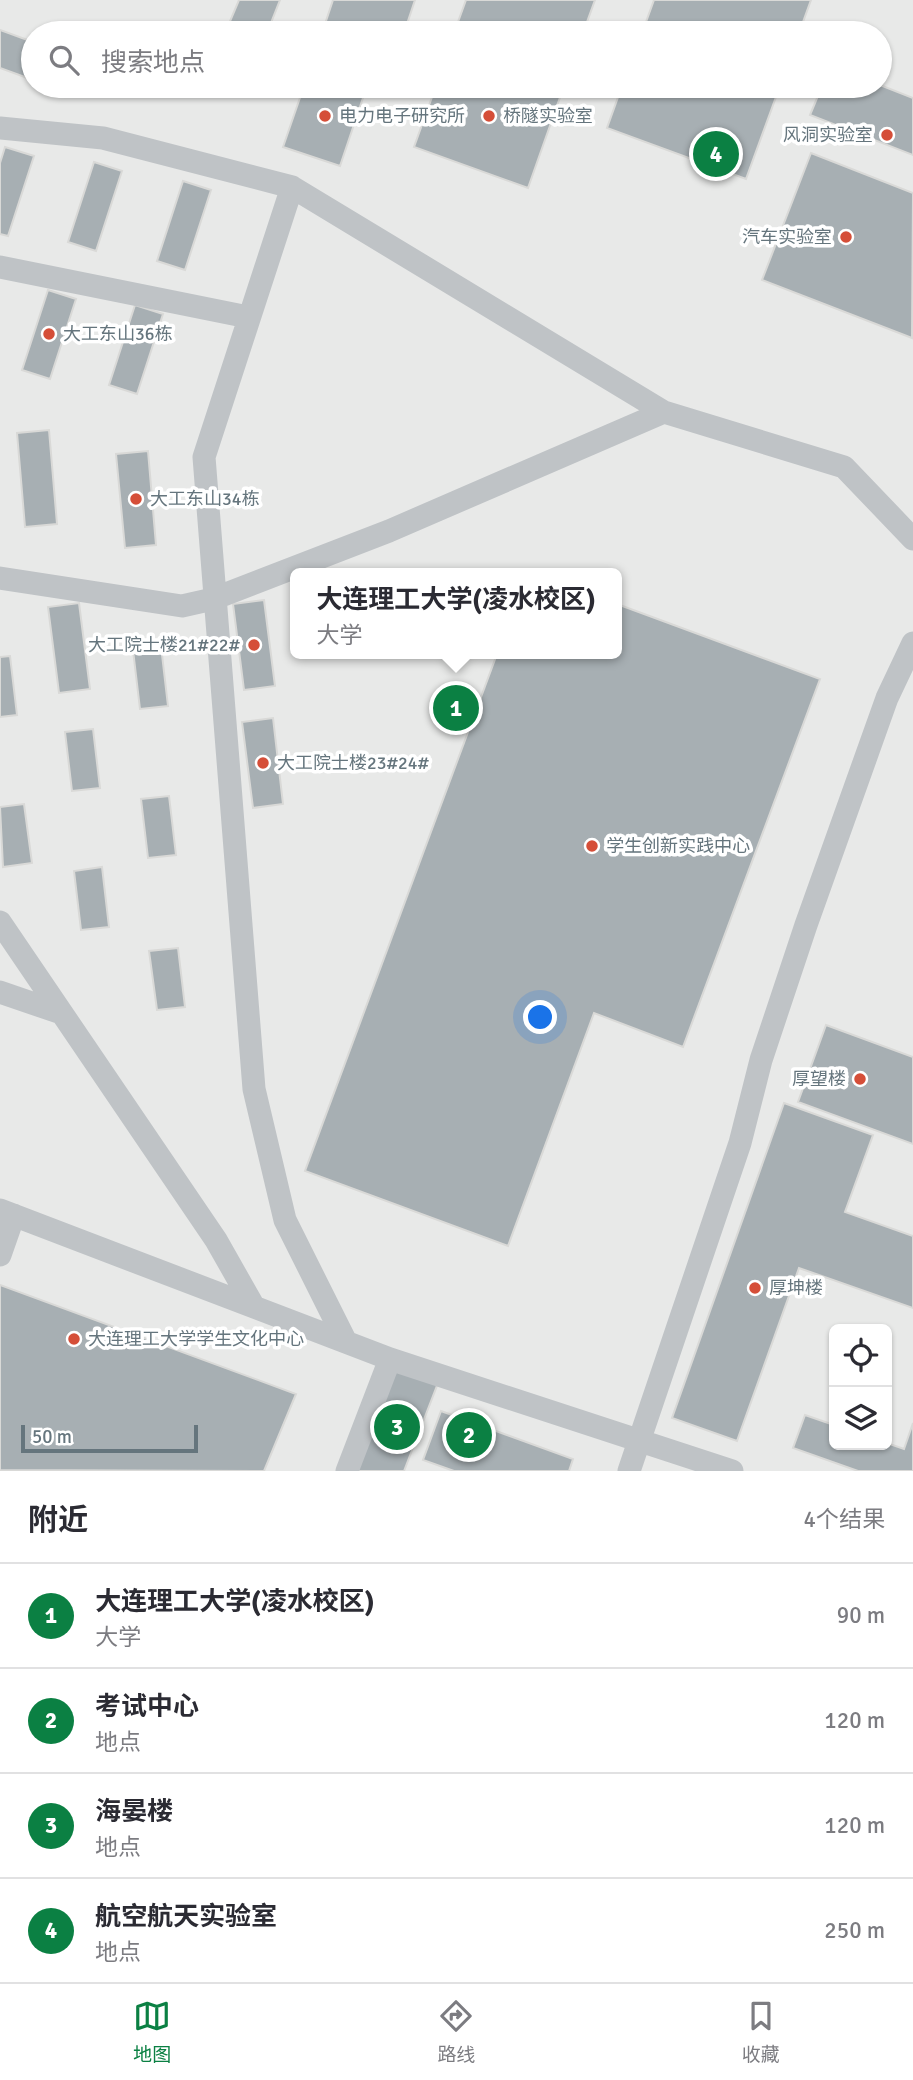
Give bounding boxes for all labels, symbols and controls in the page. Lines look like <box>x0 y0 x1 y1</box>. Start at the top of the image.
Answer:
search box <box>21 21 892 98</box>
icon: search <box>45 41 83 79</box>
text: 搜索地点 <box>101 47 205 79</box>
place label: 电力电子研究所 <box>339 105 465 127</box>
place label: 桥隧实验室 <box>503 105 593 127</box>
marker: 电力电子研究所 <box>317 108 333 124</box>
marker: 桥隧实验室 <box>481 108 497 124</box>
place label: 风洞实验室 <box>783 124 873 146</box>
marker: 风洞实验室 <box>879 127 895 143</box>
pin: 4 <box>693 128 739 180</box>
place label: 汽车实验室 <box>742 226 832 248</box>
marker: 汽车实验室 <box>838 229 854 245</box>
place label: 大工东山36栋 <box>63 323 172 345</box>
marker: 大工东山36栋 <box>41 326 57 342</box>
place label: 大工东山34栋 <box>150 488 259 510</box>
marker: 大工东山34栋 <box>128 491 144 507</box>
popup <box>290 568 622 659</box>
text: 大连理工大学(凌水校区) <box>316 584 596 616</box>
text: 大学 <box>316 621 362 650</box>
place label: 大工院士楼21#22# <box>88 634 240 656</box>
marker: 大工院士楼21#22# <box>246 637 262 653</box>
pin: 1 <box>433 682 479 734</box>
place label: 大工院士楼23#24# <box>277 752 429 774</box>
marker: 大工院士楼23#24# <box>255 755 271 771</box>
place label: 学生创新实践中心 <box>606 835 750 857</box>
marker: 学生创新实践中心 <box>584 838 600 854</box>
your location <box>523 1000 557 1034</box>
place label: 厚望楼 <box>792 1068 846 1090</box>
marker: 厚望楼 <box>852 1071 868 1087</box>
place label: 厚坤楼 <box>769 1277 823 1299</box>
marker: 厚坤楼 <box>747 1280 763 1296</box>
map controls <box>829 1324 892 1450</box>
button: locate <box>829 1324 892 1387</box>
place label: 大连理工大学学生文化中心 <box>88 1328 304 1350</box>
marker: 大连理工大学学生文化中心 <box>66 1331 82 1347</box>
button: layers <box>829 1387 892 1450</box>
pin: 3 <box>374 1401 420 1453</box>
pin: 2 <box>446 1409 492 1461</box>
scale bar <box>21 1422 198 1454</box>
text: 50 m <box>32 1425 72 1449</box>
text: 附近 <box>28 1502 88 1539</box>
text: 4个结果 <box>804 1505 885 1534</box>
text: 大连理工大学(凌水校区) <box>95 1586 375 1618</box>
text: 1 <box>45 1601 57 1630</box>
text: 90 m <box>837 1601 885 1630</box>
text: 大学 <box>95 1623 141 1652</box>
text: 考试中心 <box>95 1691 199 1723</box>
text: 2 <box>45 1706 57 1735</box>
text: 120 m <box>824 1706 885 1735</box>
text: 地点 <box>95 1728 141 1757</box>
text: 海晏楼 <box>95 1796 173 1828</box>
text: 3 <box>45 1811 57 1840</box>
text: 120 m <box>824 1811 885 1840</box>
text: 地点 <box>95 1833 141 1862</box>
text: 航空航天实验室 <box>95 1901 277 1933</box>
text: 4 <box>45 1916 57 1945</box>
text: 250 m <box>824 1916 885 1945</box>
text: 地点 <box>95 1938 141 1967</box>
tab: 地图 <box>133 1997 171 2067</box>
tab: 路线 <box>437 1997 476 2067</box>
tab: 收藏 <box>742 1997 780 2067</box>

